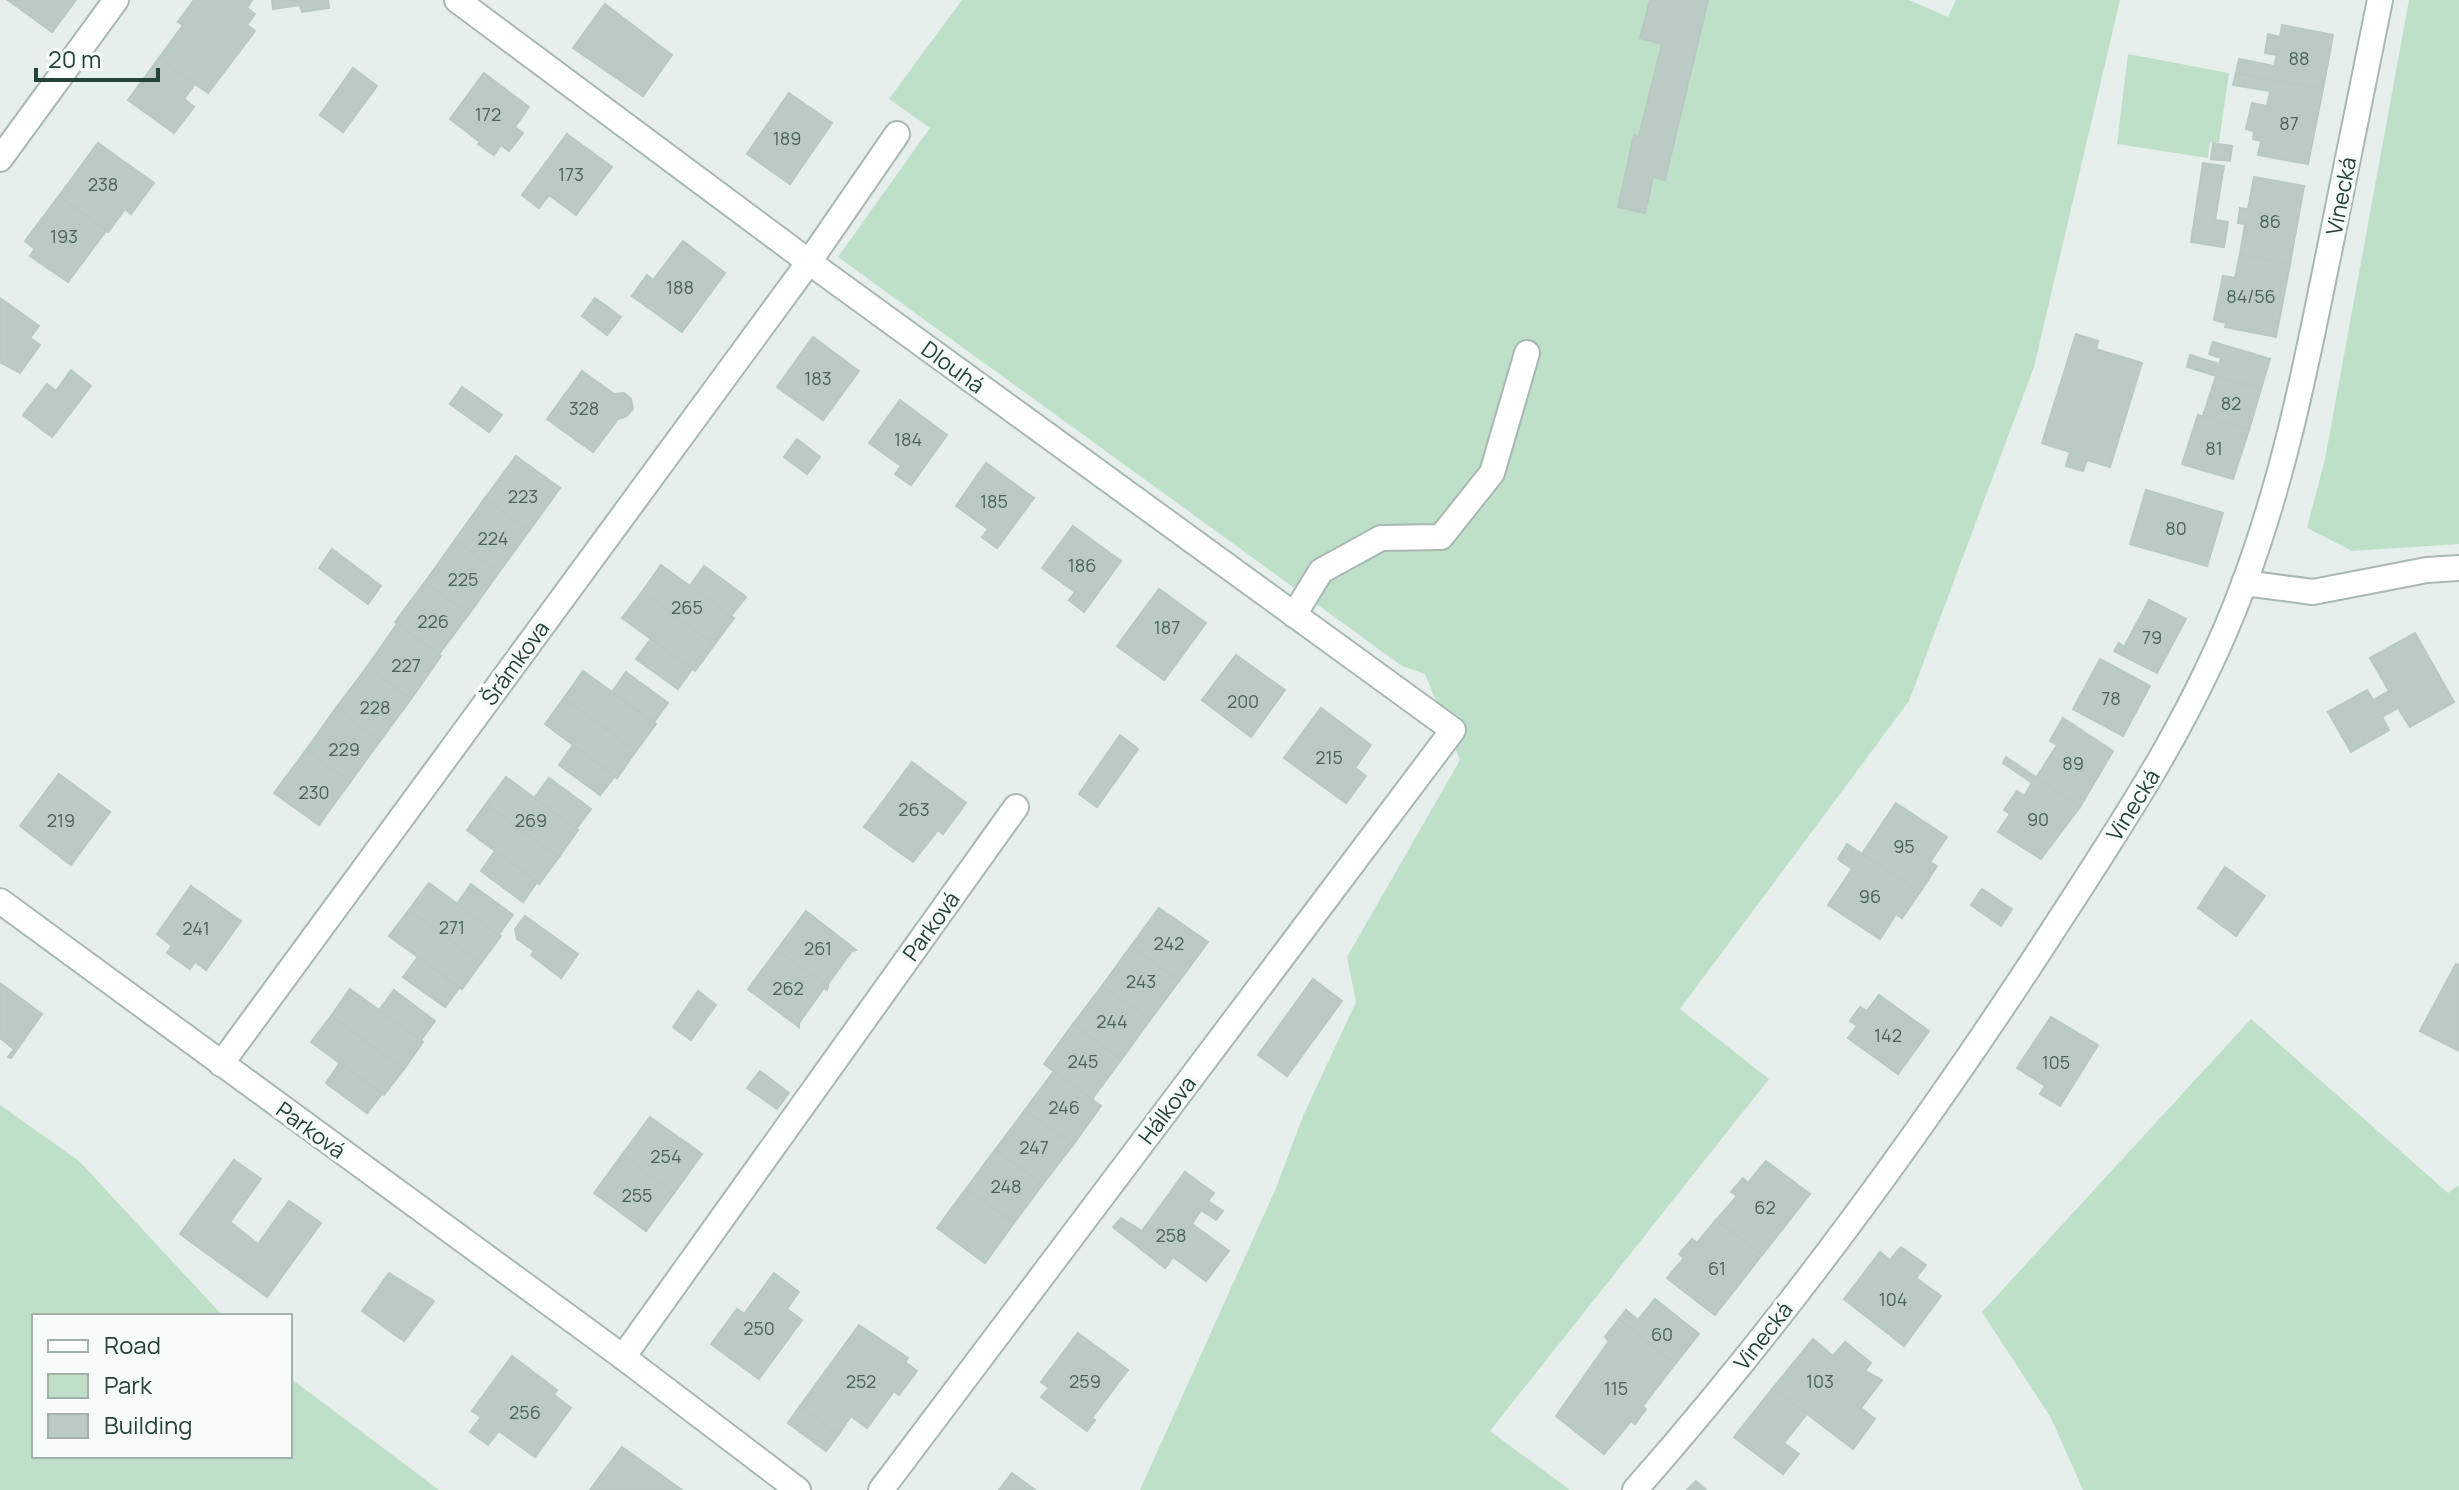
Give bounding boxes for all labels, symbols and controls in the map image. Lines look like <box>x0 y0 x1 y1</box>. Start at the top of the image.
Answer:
scale bar <box>36 32 158 82</box>
text: 20 m <box>48 42 101 75</box>
house number: 88 <box>2289 46 2309 70</box>
house number: 172 <box>475 102 501 126</box>
house number: 87 <box>2279 111 2299 135</box>
house number: 189 <box>773 126 801 150</box>
street label: Vinecká <box>2319 154 2363 238</box>
house number: 173 <box>558 162 584 186</box>
house number: 238 <box>88 172 118 196</box>
house number: 86 <box>2259 209 2281 233</box>
house number: 193 <box>50 224 78 248</box>
house number: 188 <box>666 275 694 299</box>
house number: 84/56 <box>2226 284 2276 308</box>
street label: Dlouhá <box>915 334 991 400</box>
house number: 183 <box>804 366 832 390</box>
house number: 82 <box>2221 391 2241 415</box>
house number: 328 <box>569 396 599 420</box>
house number: 184 <box>894 427 922 451</box>
house number: 81 <box>2205 436 2223 460</box>
house number: 223 <box>508 484 538 508</box>
house number: 185 <box>980 489 1008 513</box>
house number: 80 <box>2165 516 2187 540</box>
house number: 224 <box>478 526 508 550</box>
house number: 186 <box>1068 553 1096 577</box>
house number: 225 <box>448 567 478 591</box>
house number: 265 <box>671 595 703 619</box>
house number: 226 <box>417 609 449 633</box>
street label: Šrámkova <box>474 615 556 711</box>
house number: 187 <box>1154 615 1180 639</box>
house number: 79 <box>2142 625 2162 649</box>
house number: 227 <box>391 653 421 677</box>
house number: 78 <box>2101 686 2121 710</box>
house number: 200 <box>1227 689 1259 713</box>
house number: 228 <box>360 695 390 719</box>
house number: 229 <box>328 737 360 761</box>
house number: 215 <box>1315 745 1343 769</box>
house number: 89 <box>2062 751 2084 775</box>
street label: Vinecká <box>2099 763 2167 847</box>
house number: 230 <box>298 780 330 804</box>
house number: 263 <box>898 797 930 821</box>
house number: 90 <box>2027 807 2049 831</box>
house number: 219 <box>47 808 75 832</box>
house number: 269 <box>515 808 547 832</box>
house number: 95 <box>1893 834 1915 858</box>
house number: 96 <box>1859 884 1881 908</box>
street label: Parková <box>896 885 966 967</box>
house number: 271 <box>439 915 465 939</box>
house number: 241 <box>182 916 210 940</box>
house number: 242 <box>1154 931 1184 955</box>
house number: 261 <box>804 936 832 960</box>
house number: 243 <box>1126 969 1156 993</box>
house number: 262 <box>772 976 804 1000</box>
house number: 244 <box>1096 1009 1128 1033</box>
house number: 142 <box>1874 1023 1902 1047</box>
house number: 245 <box>1068 1049 1098 1073</box>
house number: 105 <box>2042 1050 2070 1074</box>
street label: Hálkova <box>1131 1070 1203 1150</box>
street label: Parková <box>270 1095 352 1165</box>
house number: 246 <box>1048 1095 1080 1119</box>
house number: 247 <box>1019 1135 1049 1159</box>
house number: 254 <box>650 1144 682 1168</box>
house number: 248 <box>991 1174 1021 1198</box>
house number: 255 <box>621 1183 653 1207</box>
house number: 62 <box>1754 1195 1776 1219</box>
house number: 258 <box>1155 1223 1187 1247</box>
house number: 61 <box>1708 1256 1726 1280</box>
house number: 104 <box>1879 1287 1907 1311</box>
street label: Vinecká <box>1727 1296 1799 1376</box>
legend <box>32 1314 292 1458</box>
house number: 250 <box>743 1316 775 1340</box>
house number: 60 <box>1651 1322 1673 1346</box>
text: Road <box>104 1328 161 1361</box>
text: Park <box>104 1368 153 1401</box>
house number: 252 <box>846 1369 876 1393</box>
house number: 259 <box>1069 1369 1101 1393</box>
house number: 103 <box>1806 1369 1834 1393</box>
house number: 115 <box>1604 1376 1628 1400</box>
house number: 256 <box>509 1400 541 1424</box>
text: Building <box>104 1408 192 1441</box>

